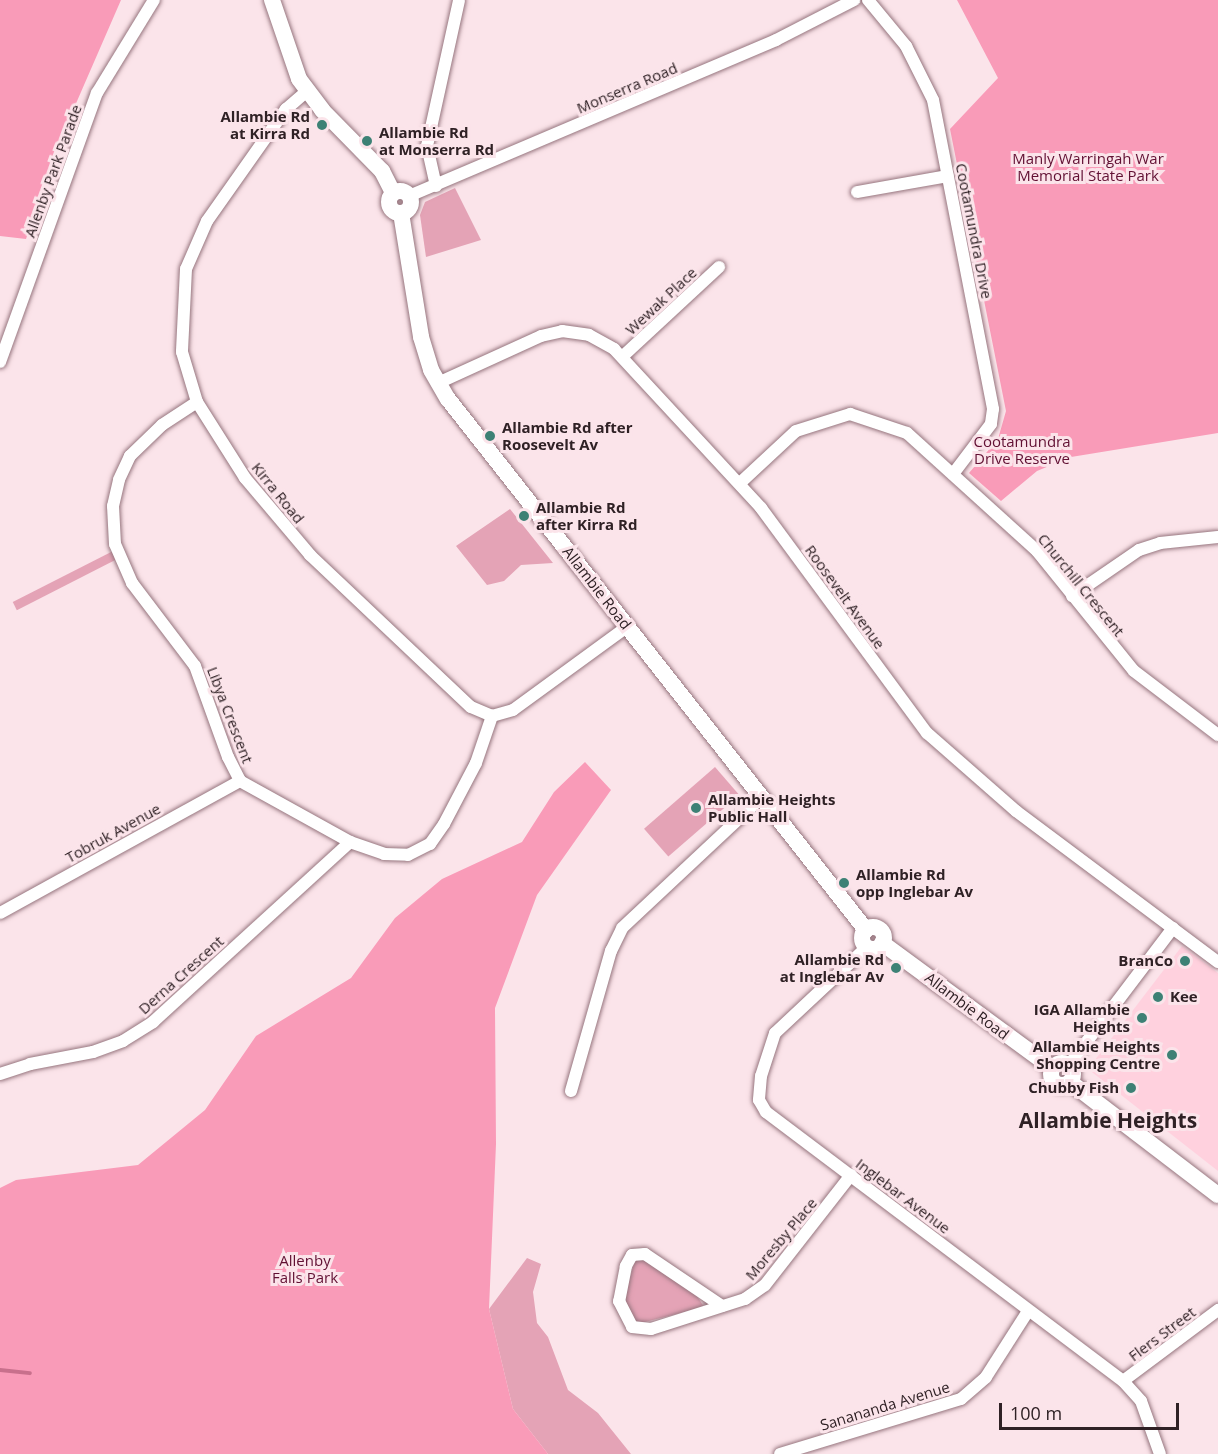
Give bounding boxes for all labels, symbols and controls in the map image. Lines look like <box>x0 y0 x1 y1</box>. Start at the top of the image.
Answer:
street label: Monserra Road <box>574 59 680 117</box>
street label: Allenby Park Parade <box>21 102 85 240</box>
place label: Allambie Rd at Kirra Rd <box>220 107 310 142</box>
marker: Allambie Rd at Kirra Rd <box>315 118 329 132</box>
place label: Allambie Rd at Monserra Rd <box>379 123 494 158</box>
marker: Allambie Rd at Monserra Rd <box>360 134 374 148</box>
park label: Manly Warringah War Memorial State Park <box>1012 149 1164 184</box>
street label: Cootamundra Drive <box>952 162 996 300</box>
street label: Wewak Place <box>622 263 700 339</box>
place label: Allambie Rd after Roosevelt Av <box>502 418 632 453</box>
marker: Allambie Rd after Roosevelt Av <box>483 429 497 443</box>
park label: Cootamundra Drive Reserve <box>973 432 1071 467</box>
street label: Kirra Road <box>248 459 308 527</box>
place label: Allambie Rd after Kirra Rd <box>536 498 637 533</box>
marker: Allambie Rd after Kirra Rd <box>517 509 531 523</box>
street label: Churchill Crescent <box>1034 530 1128 640</box>
street label: Roosevelt Avenue <box>801 542 889 652</box>
street label: Allambie Road <box>559 543 635 633</box>
street label: Libya Crescent <box>203 664 257 766</box>
place label: Allambie Heights Public Hall <box>708 790 835 825</box>
street label: Tobruk Avenue <box>62 799 164 867</box>
marker: Allambie Heights Public Hall <box>689 801 703 815</box>
place label: Allambie Rd opp Inglebar Av <box>856 865 973 900</box>
marker: Allambie Rd opp Inglebar Av <box>837 876 851 890</box>
street label: Derna Crescent <box>135 932 227 1018</box>
place label: Allambie Rd at Inglebar Av <box>780 950 884 985</box>
place label: BranCo <box>1118 952 1173 970</box>
marker: BranCo <box>1178 954 1192 968</box>
marker: Allambie Rd at Inglebar Av <box>889 961 903 975</box>
street label: Allambie Road <box>922 969 1012 1043</box>
place label: Kee <box>1170 988 1198 1006</box>
marker: Kee <box>1151 990 1165 1004</box>
place label: IGA Allambie Heights <box>1034 1000 1130 1035</box>
marker: IGA Allambie Heights <box>1135 1011 1149 1025</box>
place label: Allambie Heights Shopping Centre <box>1033 1037 1160 1072</box>
marker: Allambie Heights Shopping Centre <box>1165 1048 1179 1062</box>
place label: Chubby Fish <box>1028 1079 1119 1097</box>
marker: Chubby Fish <box>1124 1081 1138 1095</box>
district label: Allambie Heights <box>1019 1107 1197 1133</box>
street label: Inglebar Avenue <box>852 1155 954 1237</box>
street label: Moresby Place <box>741 1194 821 1284</box>
park label: Allenby Falls Park <box>272 1251 338 1286</box>
street label: Flers Street <box>1125 1303 1199 1365</box>
street label: Sanananda Avenue <box>818 1378 952 1434</box>
scale bar <box>1002 1391 1182 1429</box>
text: 100 m <box>1010 1401 1062 1425</box>

